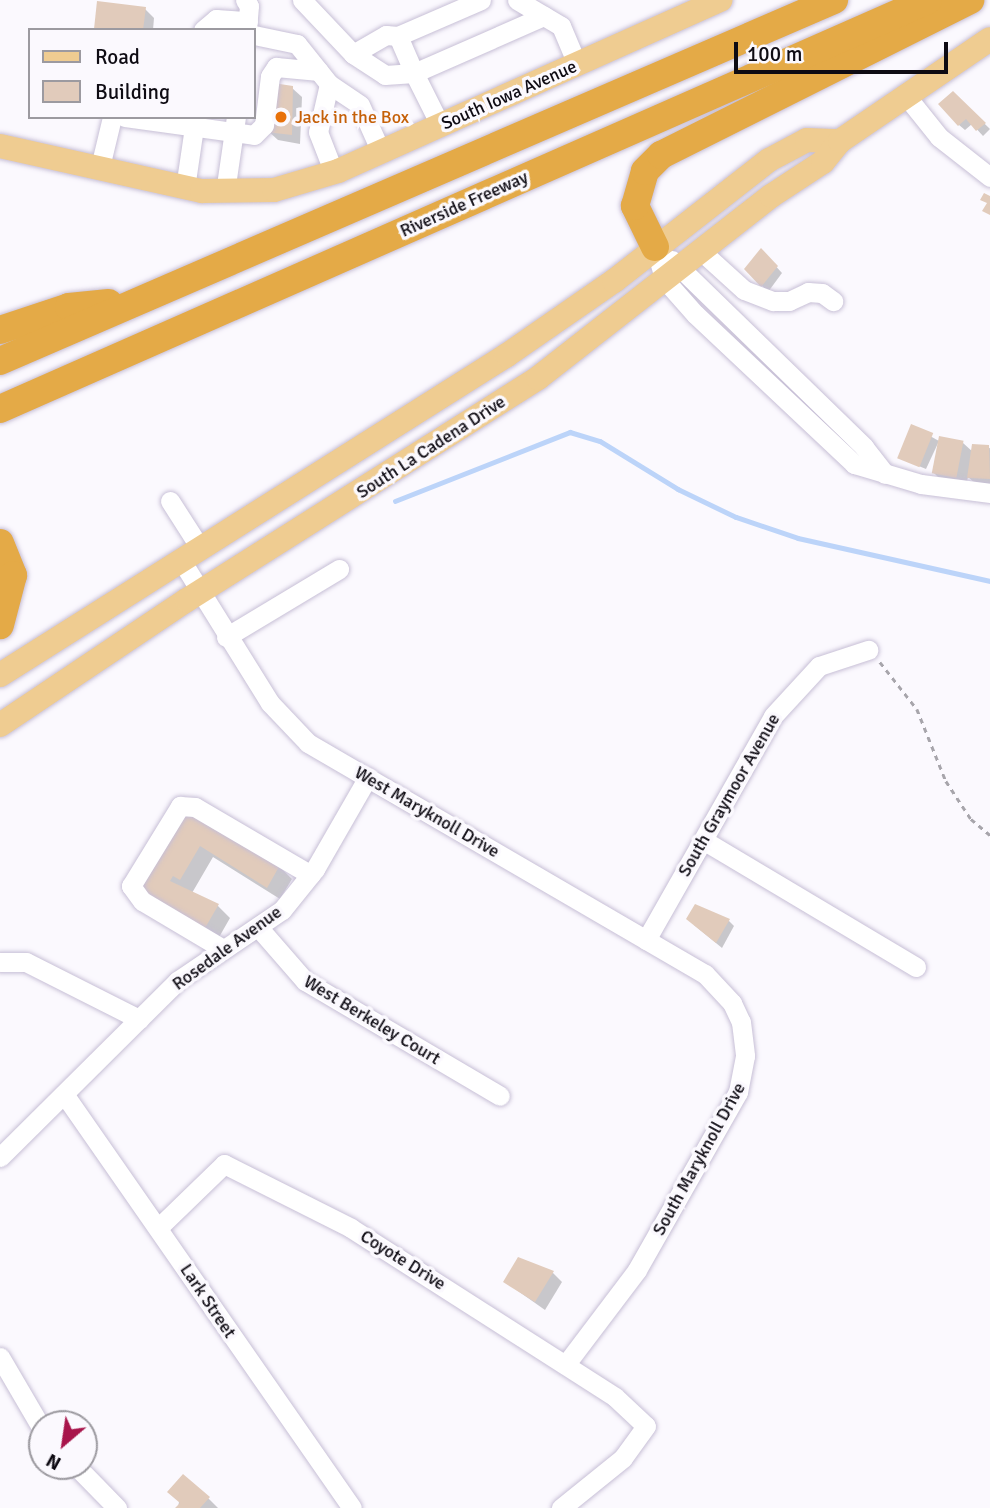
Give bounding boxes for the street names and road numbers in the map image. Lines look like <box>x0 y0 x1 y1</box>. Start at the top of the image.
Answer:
street label: South Iowa Avenue <box>438 55 580 135</box>
street label: Riverside Freeway <box>397 166 531 242</box>
street label: South La Cadena Drive <box>353 391 509 503</box>
street label: South Graymoor Avenue <box>673 710 785 880</box>
street label: West Maryknoll Drive <box>351 762 503 862</box>
street label: Rosedale Avenue <box>168 901 286 995</box>
street label: West Berkeley Court <box>300 971 444 1069</box>
street label: South Maryknoll Drive <box>648 1079 750 1239</box>
street label: Coyote Drive <box>356 1225 450 1295</box>
street label: Lark Street <box>175 1260 241 1342</box>

